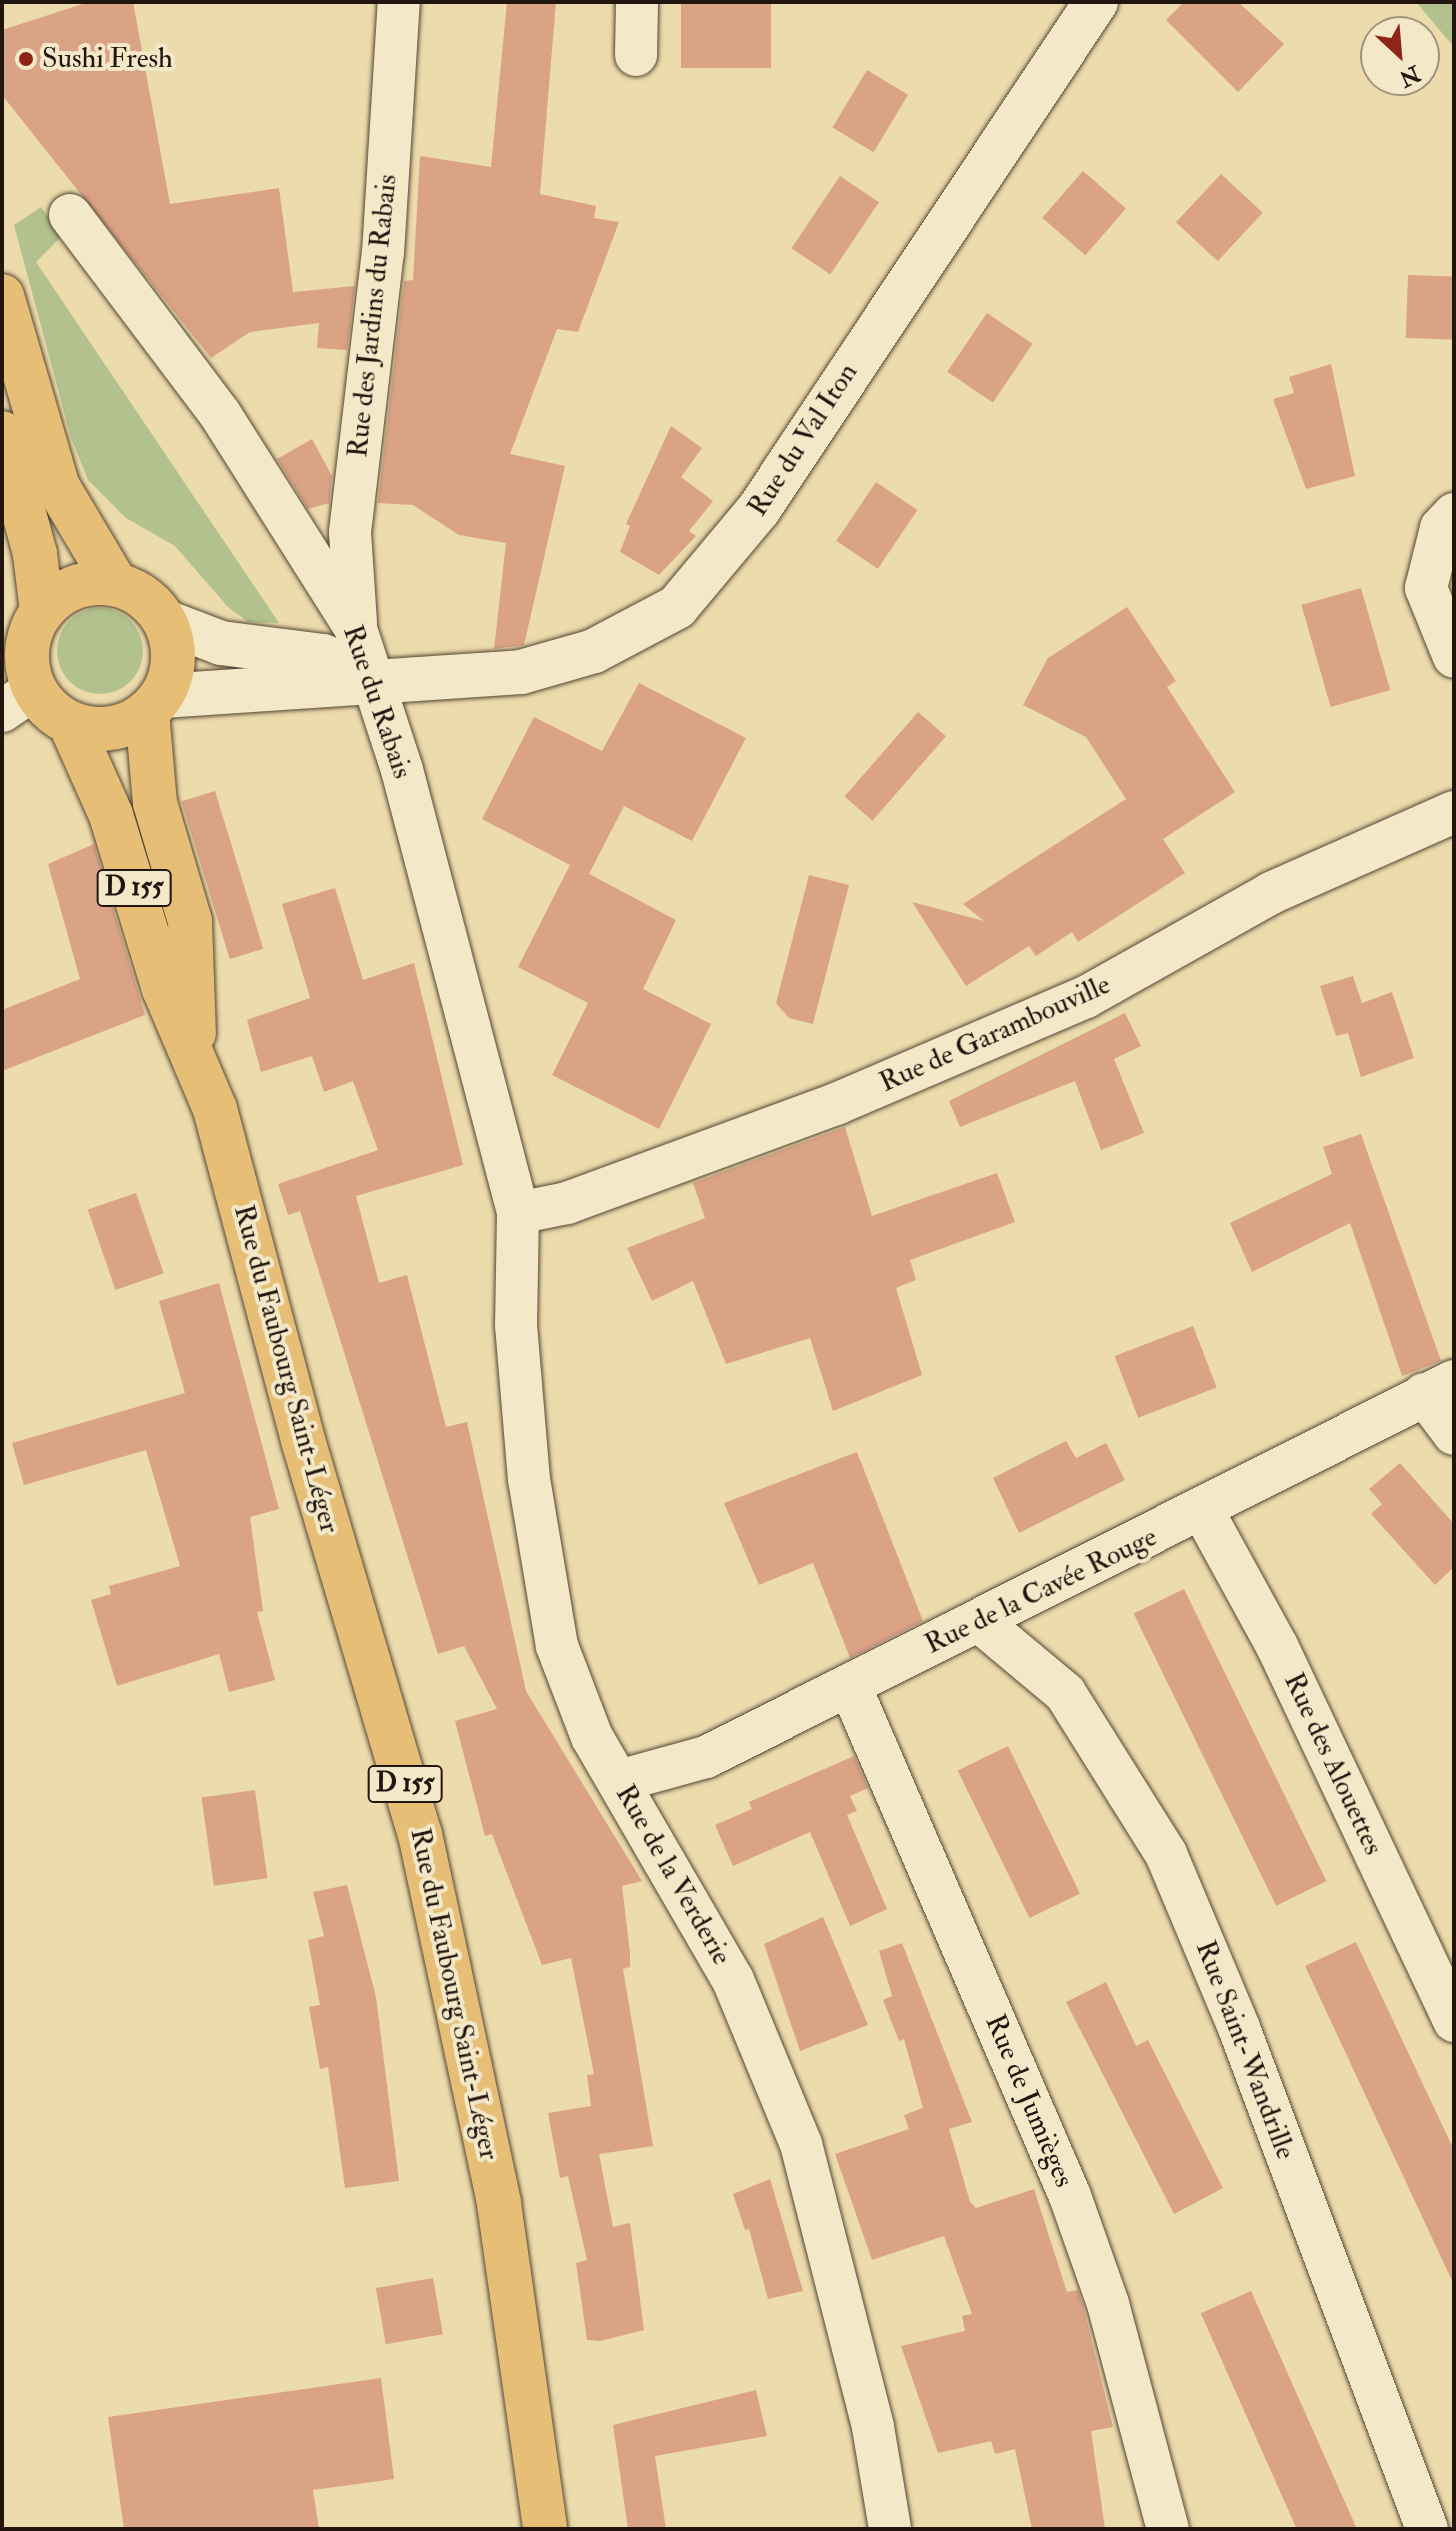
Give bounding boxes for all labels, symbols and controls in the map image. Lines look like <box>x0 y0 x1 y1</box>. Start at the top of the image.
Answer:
north arrow <box>1360 16 1440 96</box>
place label: Sushi Fresh <box>42 42 173 76</box>
marker: Sushi Fresh <box>17 50 35 68</box>
text: N <box>1395 59 1425 93</box>
street label: Rue des Jardins du Rabais <box>341 173 405 459</box>
street label: Rue du Val Iton <box>741 357 865 523</box>
street label: Rue du Rabais <box>335 621 419 783</box>
road number: D 155 <box>96 866 172 910</box>
street label: Rue de Garambouville <box>874 968 1116 1100</box>
street label: Rue du Faubourg Saint-Léger <box>226 1201 346 1537</box>
street label: Rue de la Cavée Rouge <box>920 1520 1162 1662</box>
street label: Rue des Alouettes <box>1276 1668 1390 1860</box>
road number: D 155 <box>367 1762 443 1806</box>
street label: Rue de la Verderie <box>608 1779 738 1971</box>
street label: Rue du Faubourg Saint-Léger <box>402 1825 506 2163</box>
street label: Rue Saint-Wandrille <box>1188 1936 1302 2164</box>
street label: Rue de Jumièges <box>978 2010 1080 2192</box>

